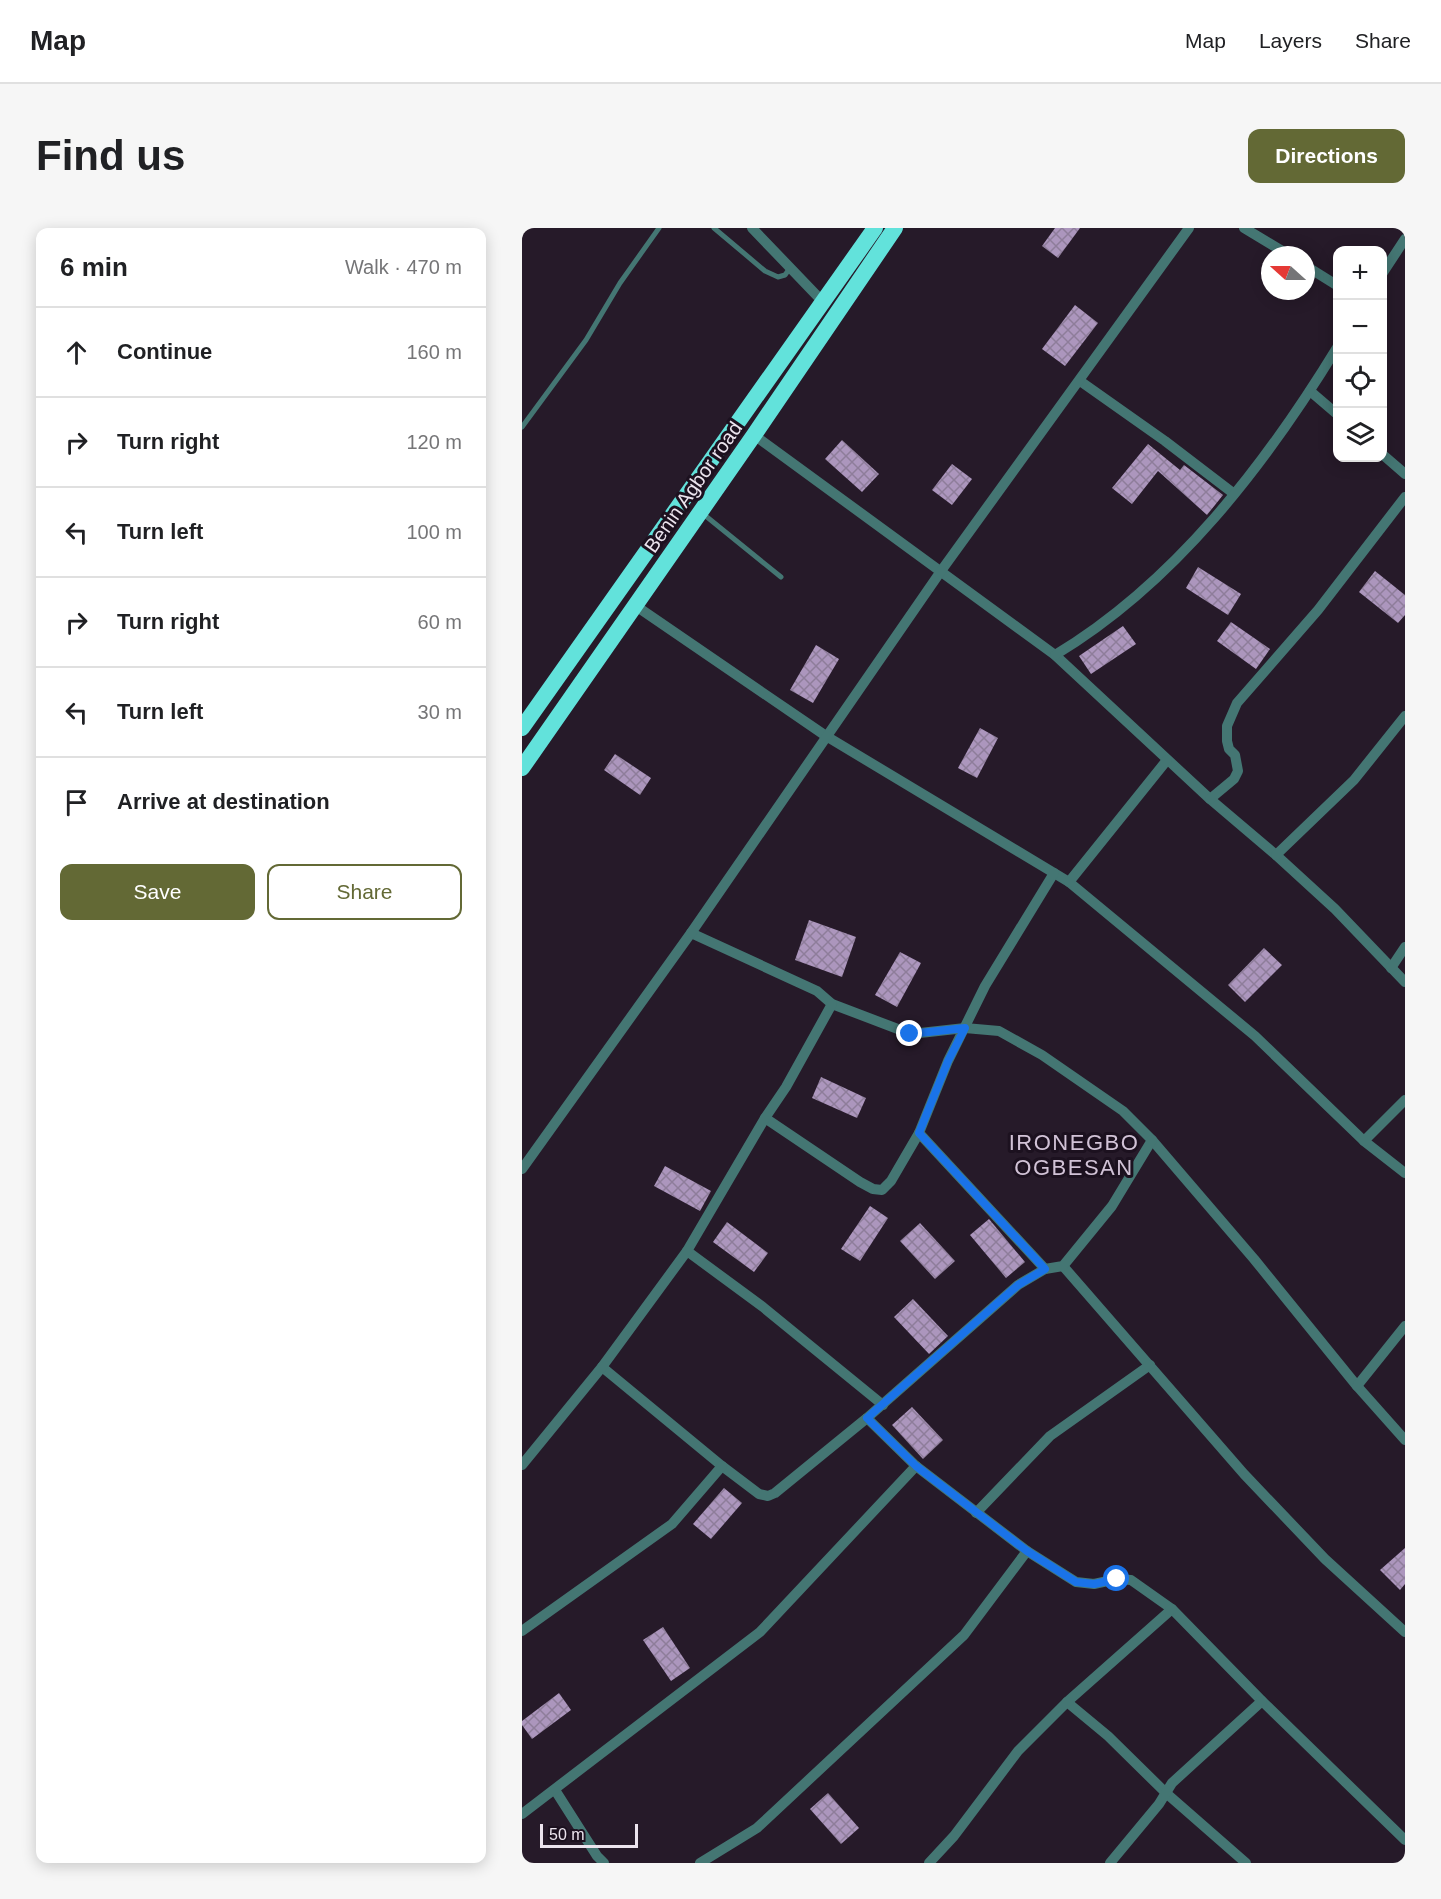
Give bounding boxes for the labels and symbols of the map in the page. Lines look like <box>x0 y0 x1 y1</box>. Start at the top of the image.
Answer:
north arrow <box>1261 246 1315 300</box>
street label: Benin Agbor road <box>640 417 746 557</box>
route end <box>896 1020 922 1046</box>
district label: IRONEGBO OGBESAN <box>1009 1130 1139 1180</box>
route start <box>1103 1565 1129 1591</box>
scale bar <box>540 1821 638 1848</box>

